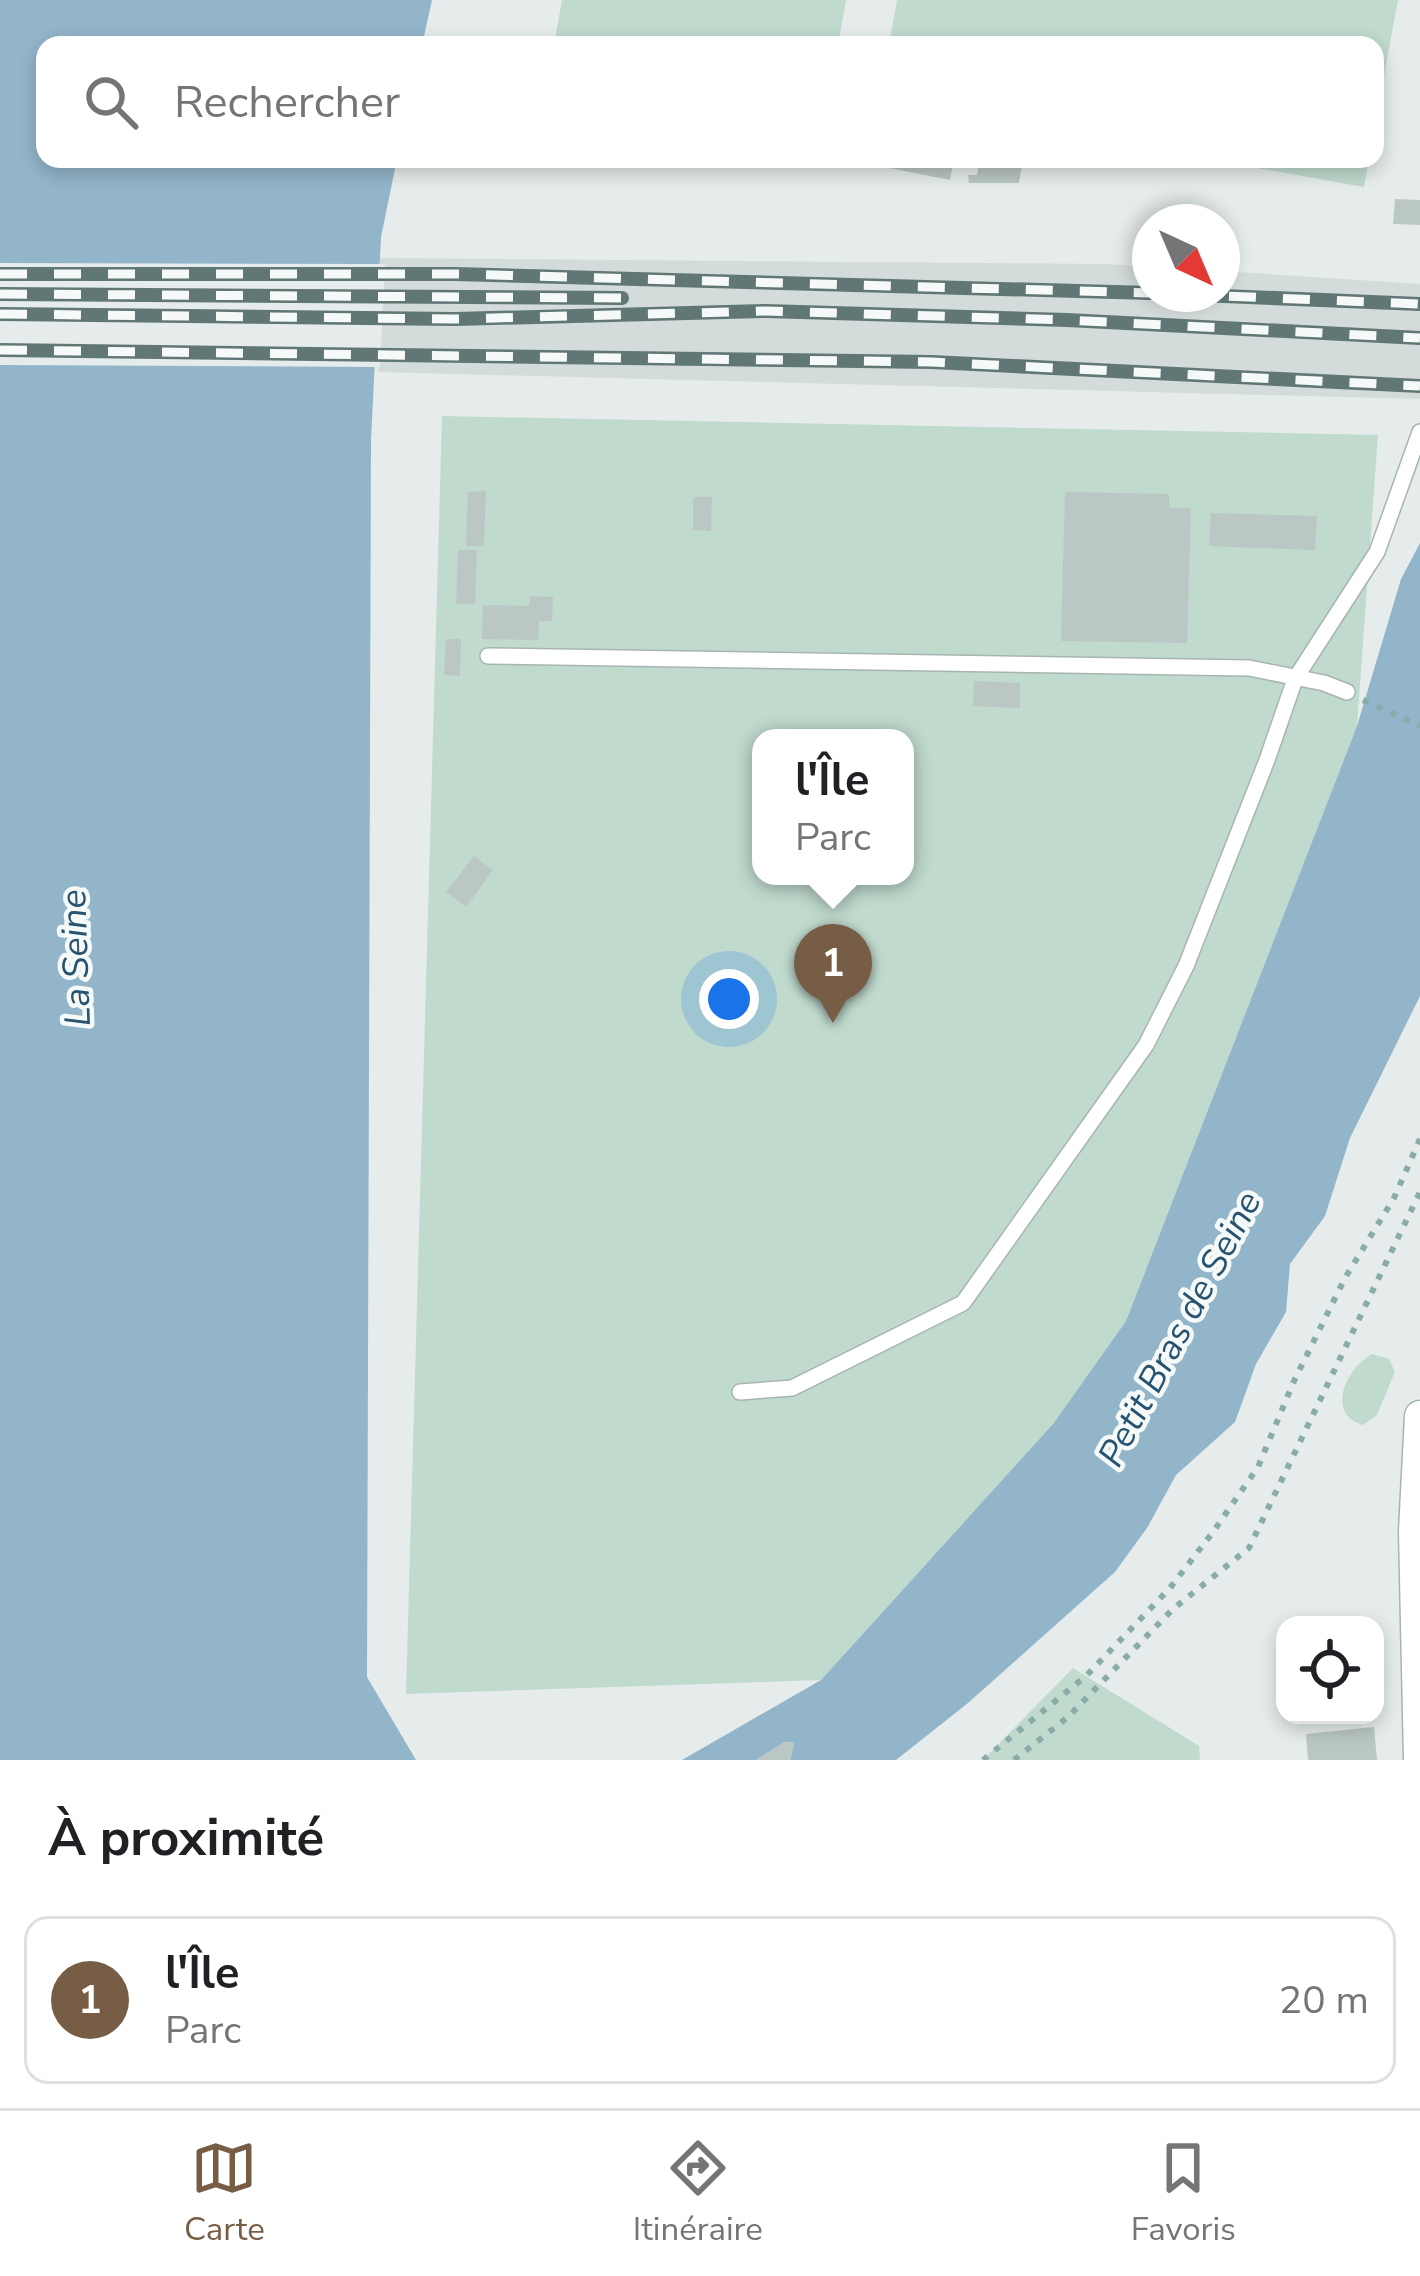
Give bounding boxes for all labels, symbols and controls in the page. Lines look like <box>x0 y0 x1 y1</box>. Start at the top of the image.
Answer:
search box <box>36 36 1384 168</box>
icon: search <box>78 69 144 135</box>
text: Rechercher <box>174 72 400 133</box>
north arrow <box>1132 204 1240 312</box>
popup <box>752 729 914 885</box>
text: l'Île <box>795 750 869 811</box>
text: Parc <box>795 811 871 864</box>
water label: La Seine <box>49 889 103 1027</box>
pin: 1 <box>794 924 872 1023</box>
your location <box>699 969 759 1029</box>
water label: Petit Bras de Seine <box>1087 1183 1273 1475</box>
map controls <box>1276 1616 1384 1724</box>
button: locate <box>1276 1616 1384 1724</box>
text: À proximité <box>48 1803 324 1873</box>
text: l'Île <box>165 1943 239 2004</box>
text: 1 <box>78 1974 102 2027</box>
text: 20 m <box>1279 1974 1369 2027</box>
text: Parc <box>165 2004 241 2057</box>
tab: Carte <box>184 2135 265 2252</box>
tab: Itinéraire <box>633 2135 763 2252</box>
tab: Favoris <box>1131 2135 1236 2252</box>

